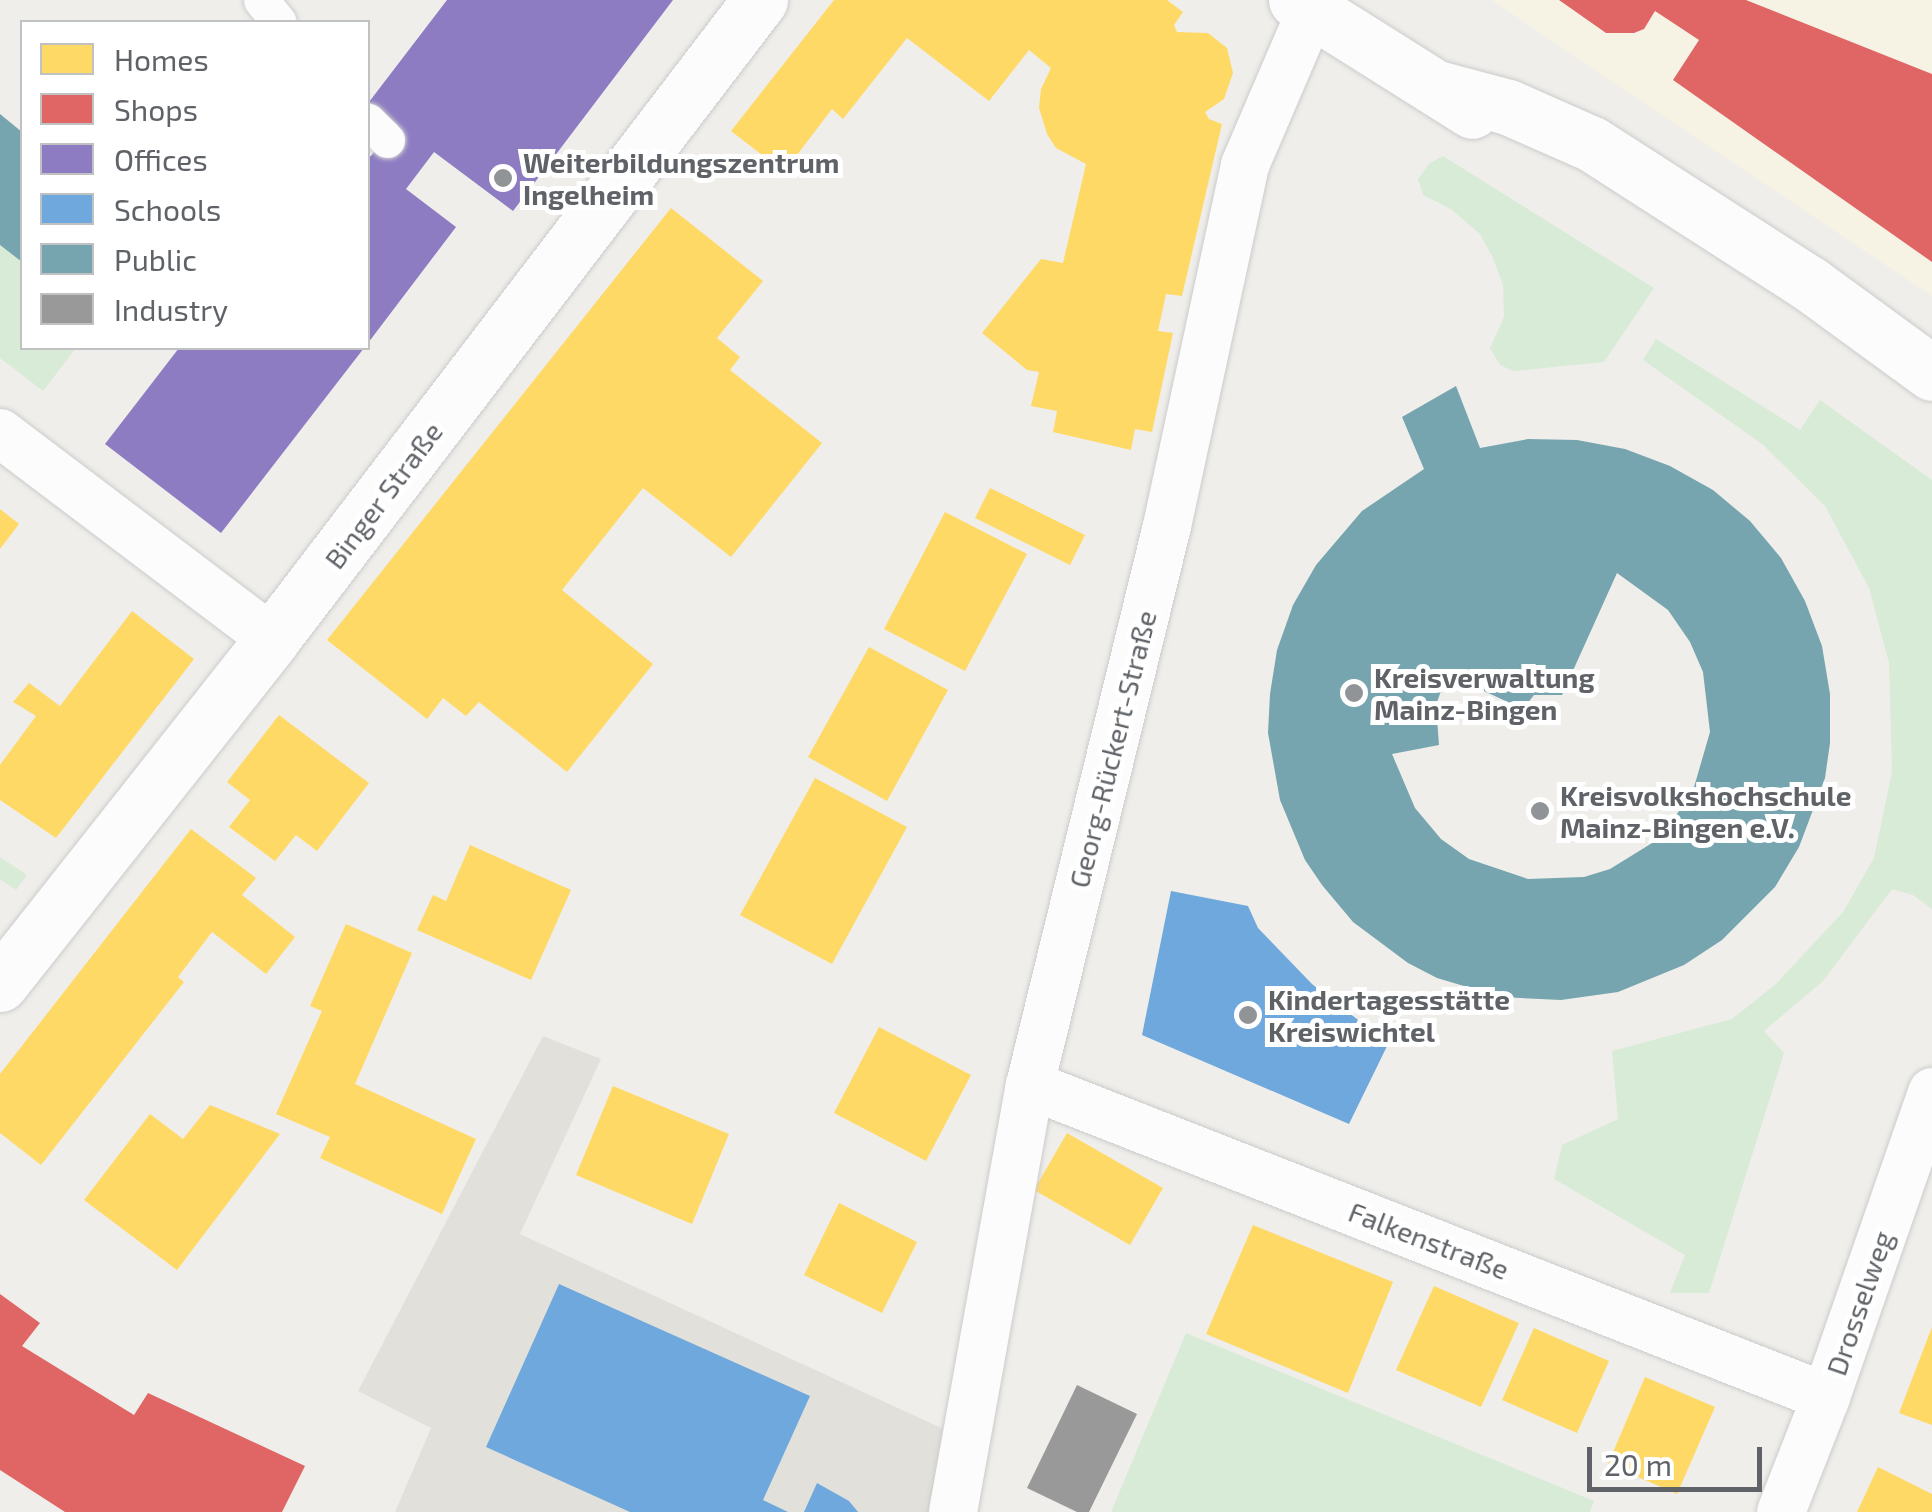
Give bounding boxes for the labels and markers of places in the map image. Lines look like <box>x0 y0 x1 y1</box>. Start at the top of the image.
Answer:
place label: Weiterbildungszentrum Ingelheim <box>523 145 839 211</box>
marker: Weiterbildungszentrum Ingelheim <box>492 167 514 189</box>
place label: Kreisverwaltung Mainz-Bingen <box>1374 660 1595 726</box>
marker: Kreisverwaltung Mainz-Bingen <box>1343 682 1365 704</box>
place label: Kreisvolkshochschule Mainz-Bingen e.V. <box>1560 778 1852 844</box>
marker: Kreisvolkshochschule Mainz-Bingen e.V. <box>1529 800 1551 822</box>
place label: Kindertagesstätte Kreiswichtel <box>1268 982 1510 1048</box>
marker: Kindertagesstätte Kreiswichtel <box>1237 1004 1259 1026</box>

